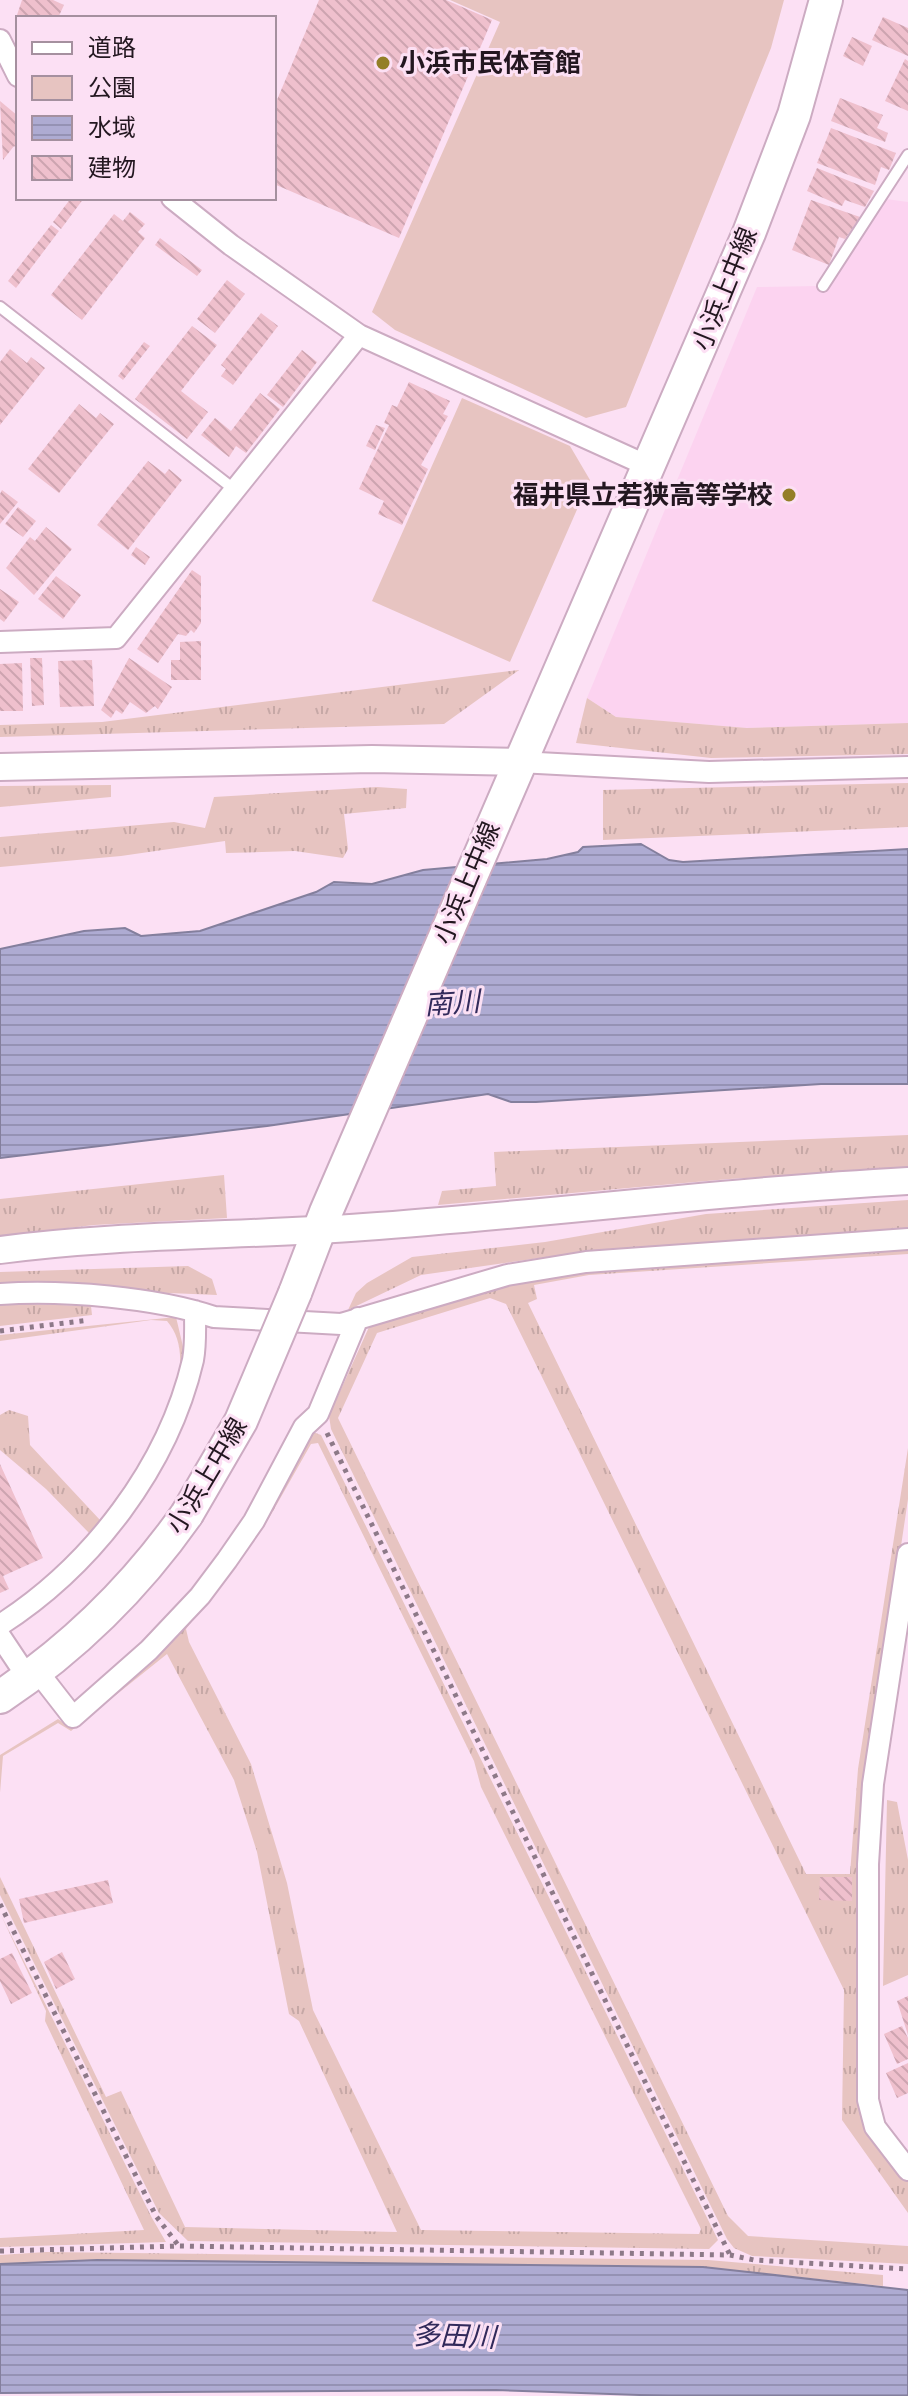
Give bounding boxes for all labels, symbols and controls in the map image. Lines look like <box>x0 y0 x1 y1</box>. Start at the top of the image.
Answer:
legend <box>16 16 276 200</box>
text: 道路 <box>88 34 136 62</box>
place label: 小浜市民体育館 <box>399 48 581 79</box>
marker: 小浜市民体育館 <box>374 54 392 72</box>
text: 公園 <box>88 74 136 102</box>
text: 水域 <box>88 114 136 142</box>
text: 建物 <box>88 154 136 182</box>
street label: 小浜上中線 <box>686 223 764 355</box>
place label: 福井県立若狭高等学校 <box>513 480 773 511</box>
marker: 福井県立若狭高等学校 <box>780 486 798 504</box>
street label: 小浜上中線 <box>427 817 507 949</box>
water label: 南川 <box>423 984 484 1021</box>
street label: 小浜上中線 <box>160 1412 254 1540</box>
water label: 多田川 <box>411 2318 500 2354</box>

